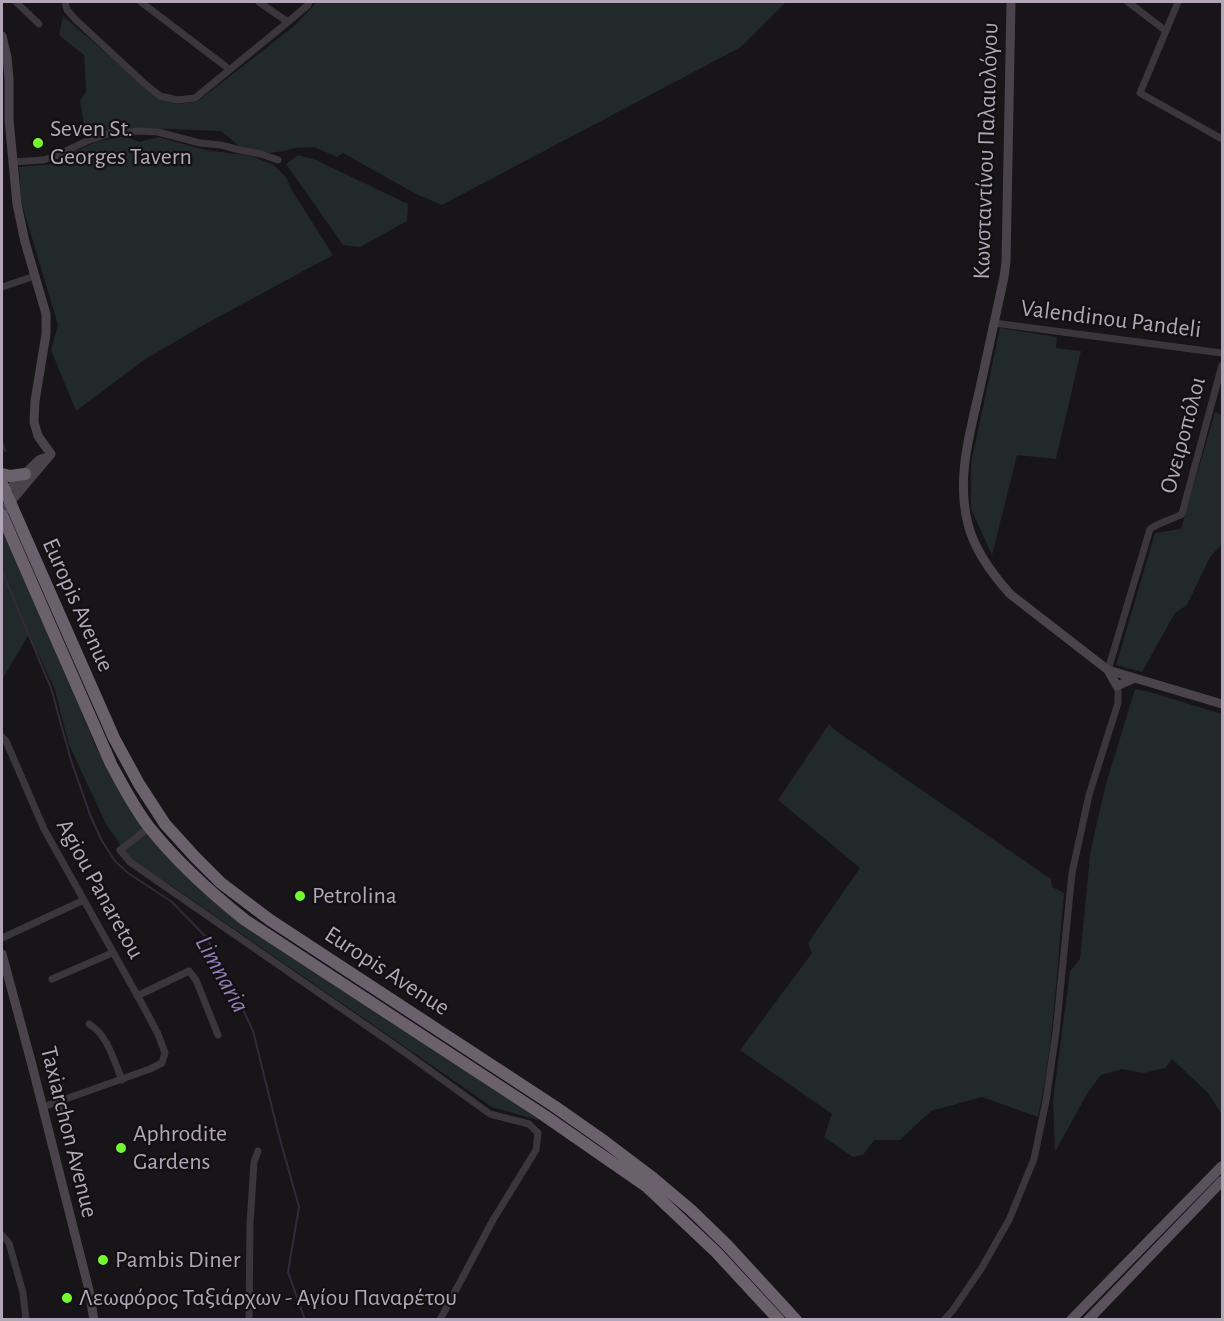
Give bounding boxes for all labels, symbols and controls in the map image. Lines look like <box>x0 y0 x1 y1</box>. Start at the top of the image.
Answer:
street label: Κωνσταντίνου Παλαιολόγου <box>967 22 1005 280</box>
place label: Seven St. Georges Tavern <box>50 115 192 171</box>
marker: Seven St. Georges Tavern <box>31 136 45 150</box>
street label: Valendinou Pandeli <box>1019 294 1203 344</box>
street label: Ονειροπόλοι <box>1154 374 1212 496</box>
street label: Europis Avenue <box>36 534 120 676</box>
street label: Agiou Panaretou <box>50 814 150 964</box>
place label: Petrolina <box>312 882 397 910</box>
marker: Petrolina <box>293 889 307 903</box>
street label: Europis Avenue <box>319 920 455 1022</box>
water label: Limnaria <box>188 930 256 1018</box>
street label: Taxiarchon Avenue <box>34 1043 104 1221</box>
place label: Aphrodite Gardens <box>133 1120 227 1176</box>
marker: Aphrodite Gardens <box>114 1141 128 1155</box>
place label: Pambis Diner <box>115 1246 240 1274</box>
marker: Pambis Diner <box>96 1253 110 1267</box>
place label: Λεωφόρος Ταξιάρχων - Αγίου Παναρέτου <box>79 1284 457 1312</box>
marker: Λεωφόρος Ταξιάρχων - Αγίου Παναρέτου <box>60 1291 74 1305</box>

